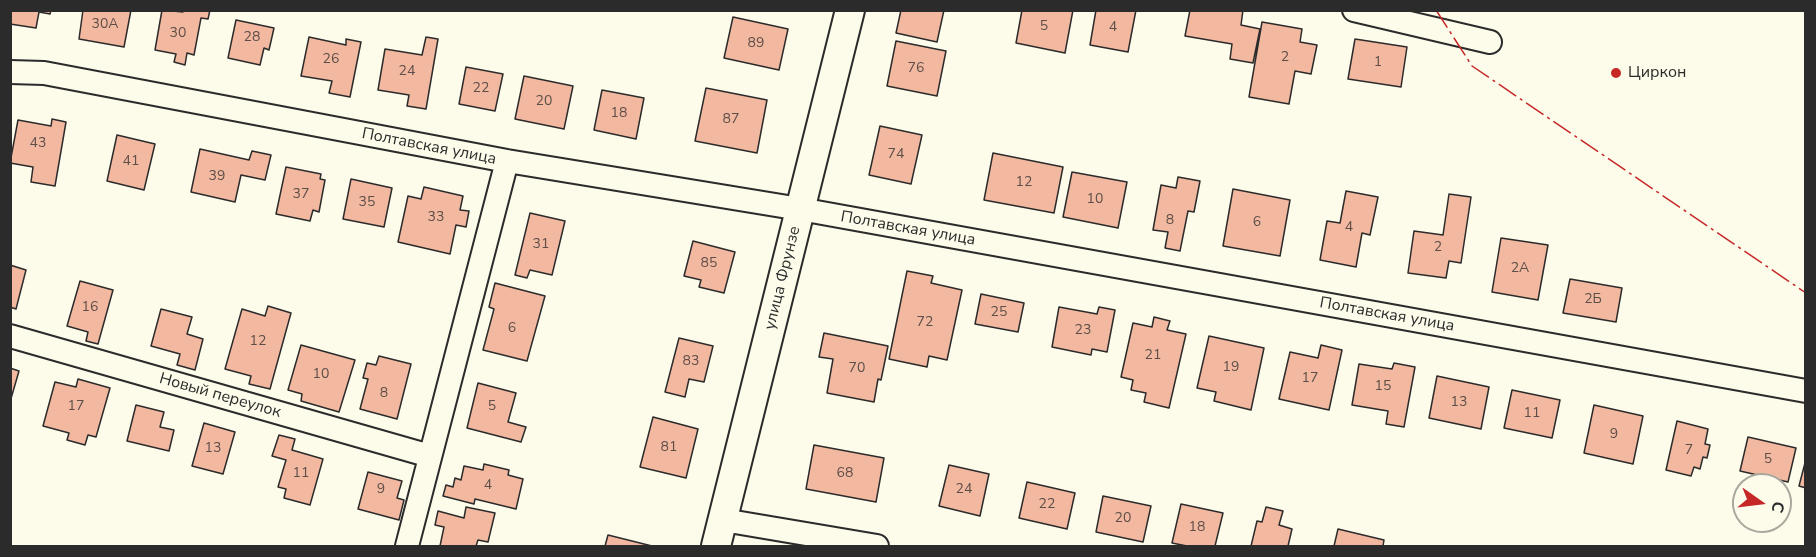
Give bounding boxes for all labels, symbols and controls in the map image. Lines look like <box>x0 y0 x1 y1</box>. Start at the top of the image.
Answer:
house number: 30А <box>91 17 119 33</box>
house number: 5 <box>1040 19 1048 35</box>
house number: 4 <box>1109 20 1117 36</box>
house number: 30 <box>170 26 186 42</box>
house number: 28 <box>244 30 260 46</box>
house number: 89 <box>748 36 764 52</box>
house number: 2 <box>1281 50 1289 66</box>
house number: 26 <box>323 52 339 68</box>
house number: 1 <box>1374 55 1382 71</box>
house number: 76 <box>908 61 924 77</box>
place label: Циркон <box>1628 63 1686 83</box>
house number: 24 <box>399 64 415 80</box>
marker: Циркон <box>1609 66 1623 80</box>
house number: 22 <box>473 81 489 97</box>
house number: 20 <box>536 94 552 110</box>
house number: 18 <box>611 106 627 122</box>
house number: 87 <box>723 112 739 128</box>
street label: Полтавская улица <box>360 125 498 169</box>
house number: 43 <box>30 136 46 152</box>
house number: 74 <box>888 147 904 163</box>
house number: 41 <box>123 154 139 170</box>
house number: 39 <box>209 169 225 185</box>
house number: 12 <box>1016 175 1032 191</box>
house number: 37 <box>293 187 309 203</box>
house number: 10 <box>1087 192 1103 208</box>
house number: 35 <box>359 195 375 211</box>
street label: Полтавская улица <box>839 208 977 250</box>
house number: 33 <box>428 210 444 226</box>
house number: 8 <box>1166 213 1174 229</box>
house number: 6 <box>1253 215 1261 231</box>
house number: 4 <box>1345 220 1353 236</box>
street label: улица Фрунзе <box>761 224 805 332</box>
house number: 31 <box>533 237 549 253</box>
house number: 2 <box>1434 240 1442 256</box>
house number: 85 <box>701 256 717 272</box>
house number: 2А <box>1511 261 1529 277</box>
house number: 2Б <box>1584 292 1602 308</box>
street label: Полтавская улица <box>1318 294 1456 336</box>
house number: 16 <box>82 300 98 316</box>
house number: 25 <box>991 305 1007 321</box>
house number: 72 <box>917 315 933 331</box>
house number: 6 <box>508 321 516 337</box>
house number: 23 <box>1075 323 1091 339</box>
house number: 12 <box>250 334 266 350</box>
house number: 21 <box>1145 348 1161 364</box>
house number: 83 <box>683 354 699 370</box>
house number: 19 <box>1223 360 1239 376</box>
house number: 70 <box>849 361 865 377</box>
house number: 10 <box>313 367 329 383</box>
street label: Новый переулок <box>157 369 283 423</box>
house number: 17 <box>1302 371 1318 387</box>
house number: 15 <box>1375 379 1391 395</box>
house number: 8 <box>380 386 388 402</box>
house number: 13 <box>1451 395 1467 411</box>
house number: 17 <box>68 399 84 415</box>
house number: 5 <box>488 399 496 415</box>
house number: 11 <box>1524 406 1540 422</box>
house number: 9 <box>1610 427 1618 443</box>
house number: 81 <box>661 440 677 456</box>
house number: 13 <box>205 441 221 457</box>
house number: 7 <box>1685 443 1693 459</box>
house number: 5 <box>1764 452 1772 468</box>
house number: 11 <box>293 466 309 482</box>
house number: 68 <box>837 466 853 482</box>
north arrow <box>1732 473 1792 533</box>
house number: 4 <box>484 478 492 494</box>
house number: 9 <box>377 482 385 498</box>
house number: 24 <box>956 482 972 498</box>
house number: 22 <box>1039 497 1055 513</box>
text: С <box>1766 499 1790 515</box>
house number: 20 <box>1115 511 1131 527</box>
house number: 18 <box>1189 520 1205 536</box>

